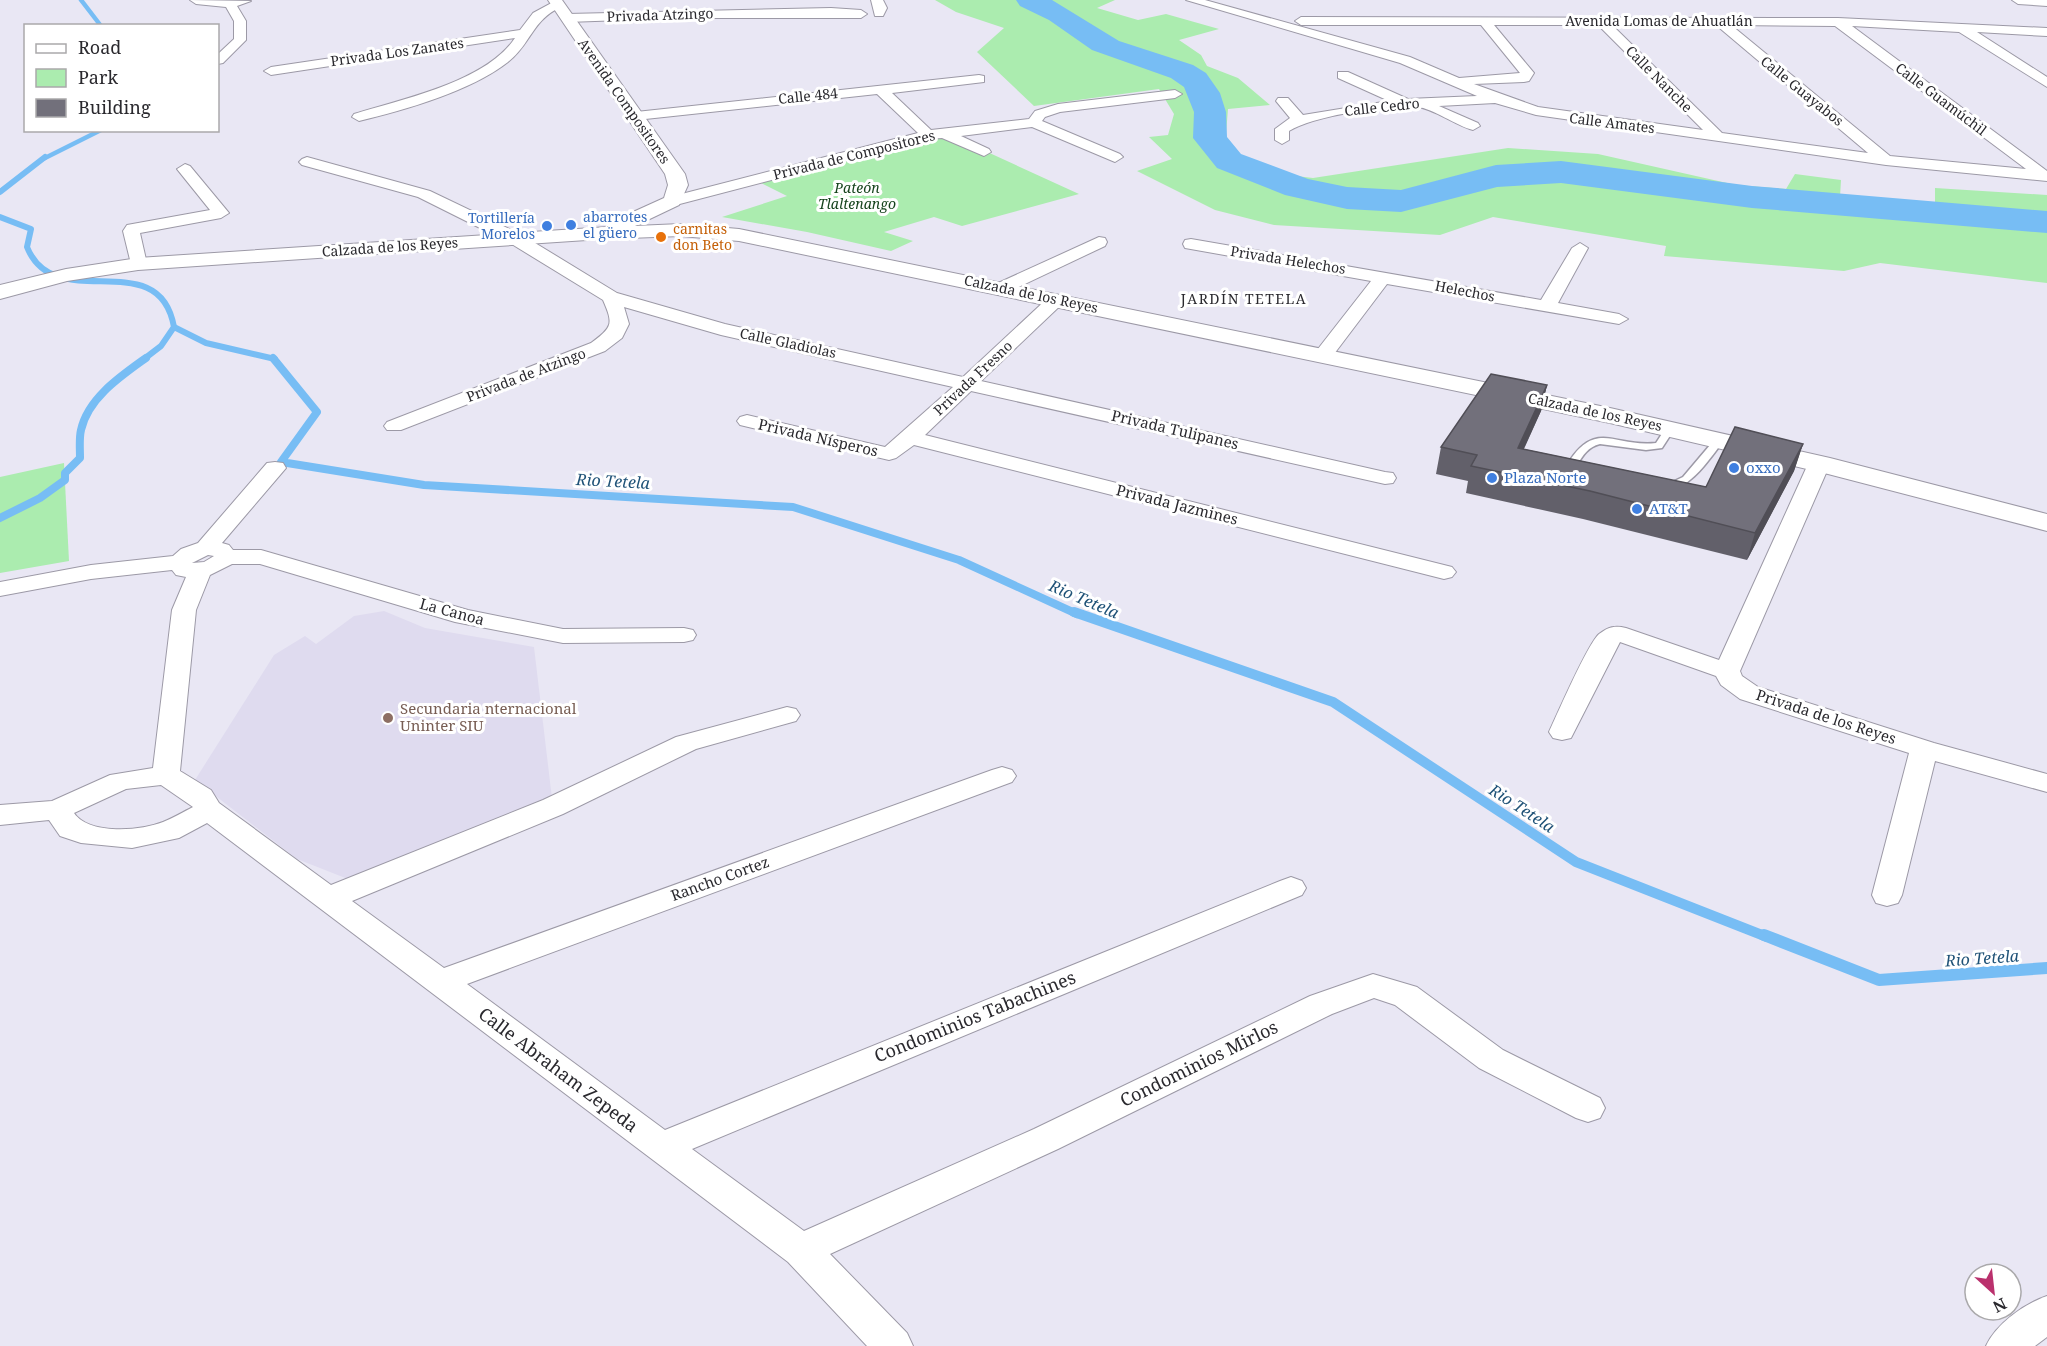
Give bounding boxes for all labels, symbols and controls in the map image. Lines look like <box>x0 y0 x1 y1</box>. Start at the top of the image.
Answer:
street label: Privada Atzingo <box>606 3 714 26</box>
street label: Avenida Lomas de Ahuatlán <box>1565 11 1753 30</box>
legend <box>24 24 219 132</box>
street label: Privada Los Zanates <box>329 33 465 70</box>
street label: Avenida Compositores <box>574 34 675 167</box>
text: Road <box>78 35 121 59</box>
street label: Calle Nanche <box>1622 41 1697 116</box>
street label: Calle Guayabos <box>1757 51 1848 130</box>
street label: Calle Guamúchil <box>1892 58 1991 140</box>
text: Park <box>78 65 118 89</box>
street label: Calle 484 <box>777 83 839 108</box>
street label: Calle Cedro <box>1343 93 1421 120</box>
text: Building <box>78 95 151 119</box>
street label: Calle Amates <box>1568 108 1656 137</box>
street label: Privada de Compositores <box>771 125 937 184</box>
park label: Pateón Tlaltenango <box>818 178 896 213</box>
place label: abarrotes el güero <box>583 207 647 242</box>
place label: Tortillería Morelos <box>468 208 535 243</box>
marker: abarrotes el güero <box>564 218 578 232</box>
marker: Tortillería Morelos <box>540 219 554 233</box>
place label: carnitas don Beto <box>673 219 732 254</box>
marker: carnitas don Beto <box>654 230 668 244</box>
street label: Calzada de los Reyes <box>321 232 459 261</box>
street label: Privada Helechos <box>1229 241 1347 278</box>
street label: Calzada de los Reyes <box>962 270 1100 317</box>
street label: Helechos <box>1434 275 1497 306</box>
district label: JARDÍN TETELA <box>1180 289 1307 308</box>
street label: Calle Gladiolas <box>738 323 838 362</box>
street label: Privada Fresno <box>929 336 1016 419</box>
street label: Privada de Atzingo <box>463 343 588 406</box>
street label: Calzada de los Reyes <box>1526 388 1664 435</box>
street label: Privada Tulipanes <box>1110 405 1241 453</box>
street label: Privada Nísperos <box>756 414 880 461</box>
place label: oxxo <box>1746 457 1781 477</box>
marker: oxxo <box>1727 461 1741 475</box>
place label: Plaza Norte <box>1504 467 1587 487</box>
water label: Rio Tetela <box>574 468 651 494</box>
marker: Plaza Norte <box>1485 471 1499 485</box>
street label: Privada Jazmines <box>1114 479 1240 529</box>
place label: AT&T <box>1649 498 1688 518</box>
marker: AT&T <box>1630 502 1644 516</box>
water label: Rio Tetela <box>1045 574 1123 624</box>
street label: La Canoa <box>418 593 487 629</box>
street label: Privada de los Reyes <box>1754 684 1899 748</box>
place label: Secundaria nternacional Uninter SIU <box>400 698 577 735</box>
marker: Secundaria nternacional Uninter SIU <box>381 711 395 725</box>
water label: Rio Tetela <box>1484 778 1560 838</box>
street label: Rancho Cortez <box>668 851 772 905</box>
water label: Rio Tetela <box>1943 944 2020 972</box>
street label: Condominios Tabachines <box>870 965 1079 1067</box>
street label: Calle Abraham Zepeda <box>474 1001 643 1137</box>
street label: Condominios Mirlos <box>1116 1014 1282 1112</box>
north arrow <box>1963 1262 2023 1322</box>
text: N <box>1989 1293 2010 1318</box>

